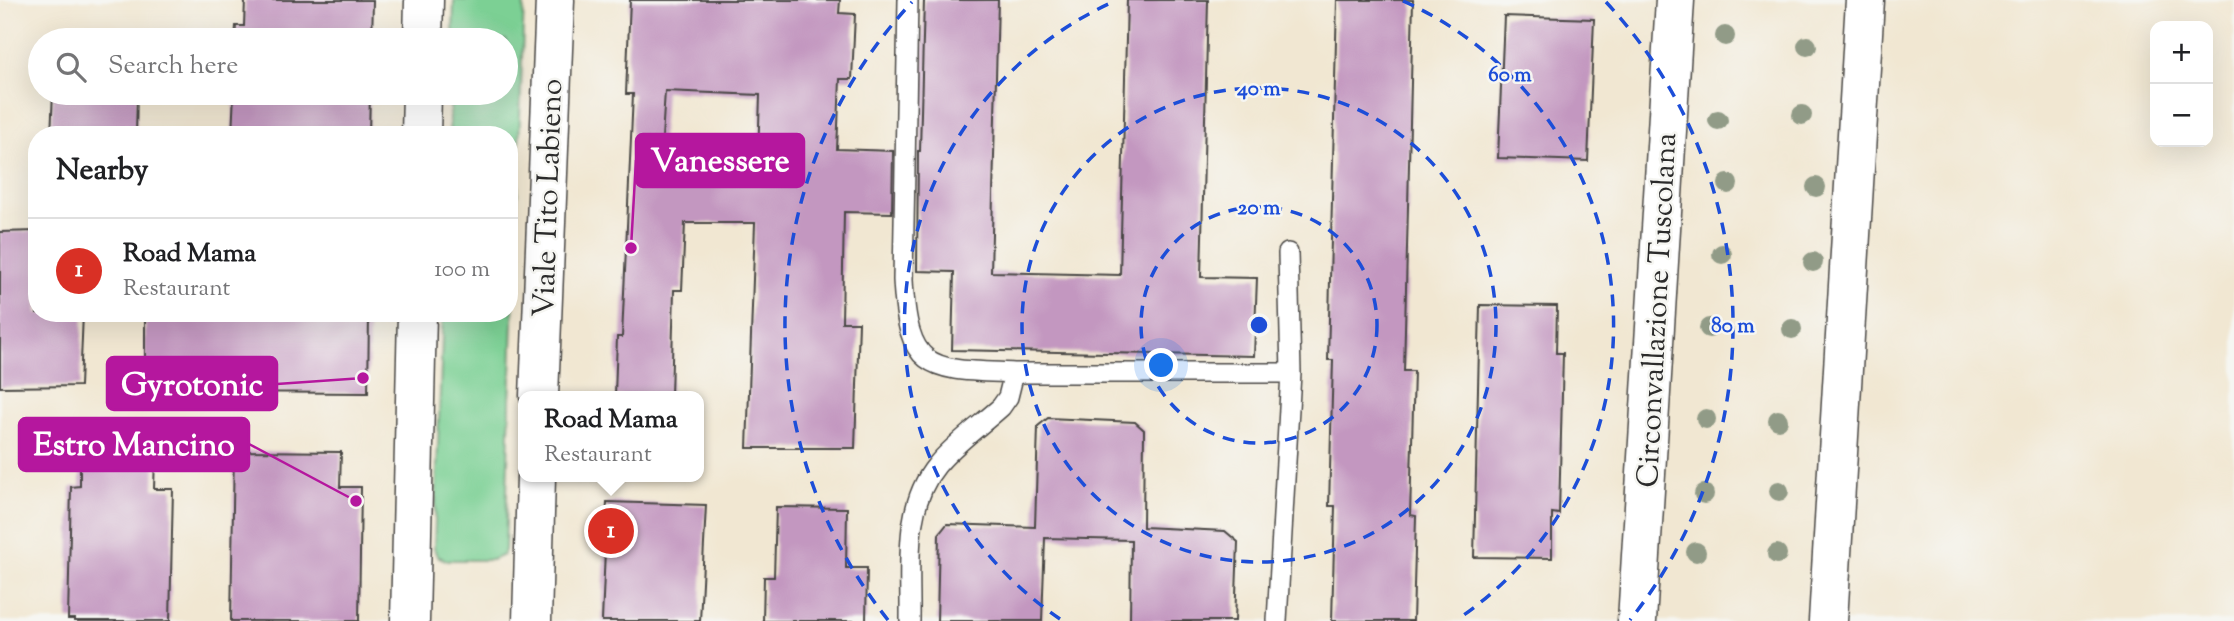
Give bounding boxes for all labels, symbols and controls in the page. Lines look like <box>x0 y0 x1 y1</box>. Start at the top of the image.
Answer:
map controls <box>2150 21 2213 147</box>
button: + <box>2150 21 2213 84</box>
search box <box>28 28 518 105</box>
icon: search <box>52 48 90 86</box>
text: Search here <box>108 48 238 85</box>
text: 60 m <box>1488 61 1532 91</box>
text: 40 m <box>1236 75 1281 105</box>
street label: Viale Tito Labieno <box>524 78 575 318</box>
button: − <box>2150 84 2213 147</box>
street label: Circonvallazione Tuscolana <box>1628 131 1689 489</box>
callout: Vanessere <box>636 134 804 187</box>
text: Vanessere <box>650 140 790 186</box>
text: Nearby <box>56 150 148 193</box>
text: 20 m <box>1238 194 1281 224</box>
text: Road Mama <box>123 236 256 273</box>
text: 1 <box>75 254 83 287</box>
text: 100 m <box>434 254 490 287</box>
text: Restaurant <box>123 273 230 306</box>
text: 80 m <box>1711 312 1755 342</box>
centre of rings <box>1247 313 1271 337</box>
your location <box>1144 348 1178 382</box>
callout: Gyrotonic <box>107 357 277 410</box>
text: Gyrotonic <box>121 364 264 410</box>
popup <box>518 391 704 482</box>
text: Road Mama <box>544 402 678 439</box>
callout: Estro Mancino <box>19 418 249 471</box>
text: Estro Mancino <box>33 424 235 470</box>
text: Restaurant <box>544 439 652 472</box>
pin: 1 <box>588 505 634 557</box>

